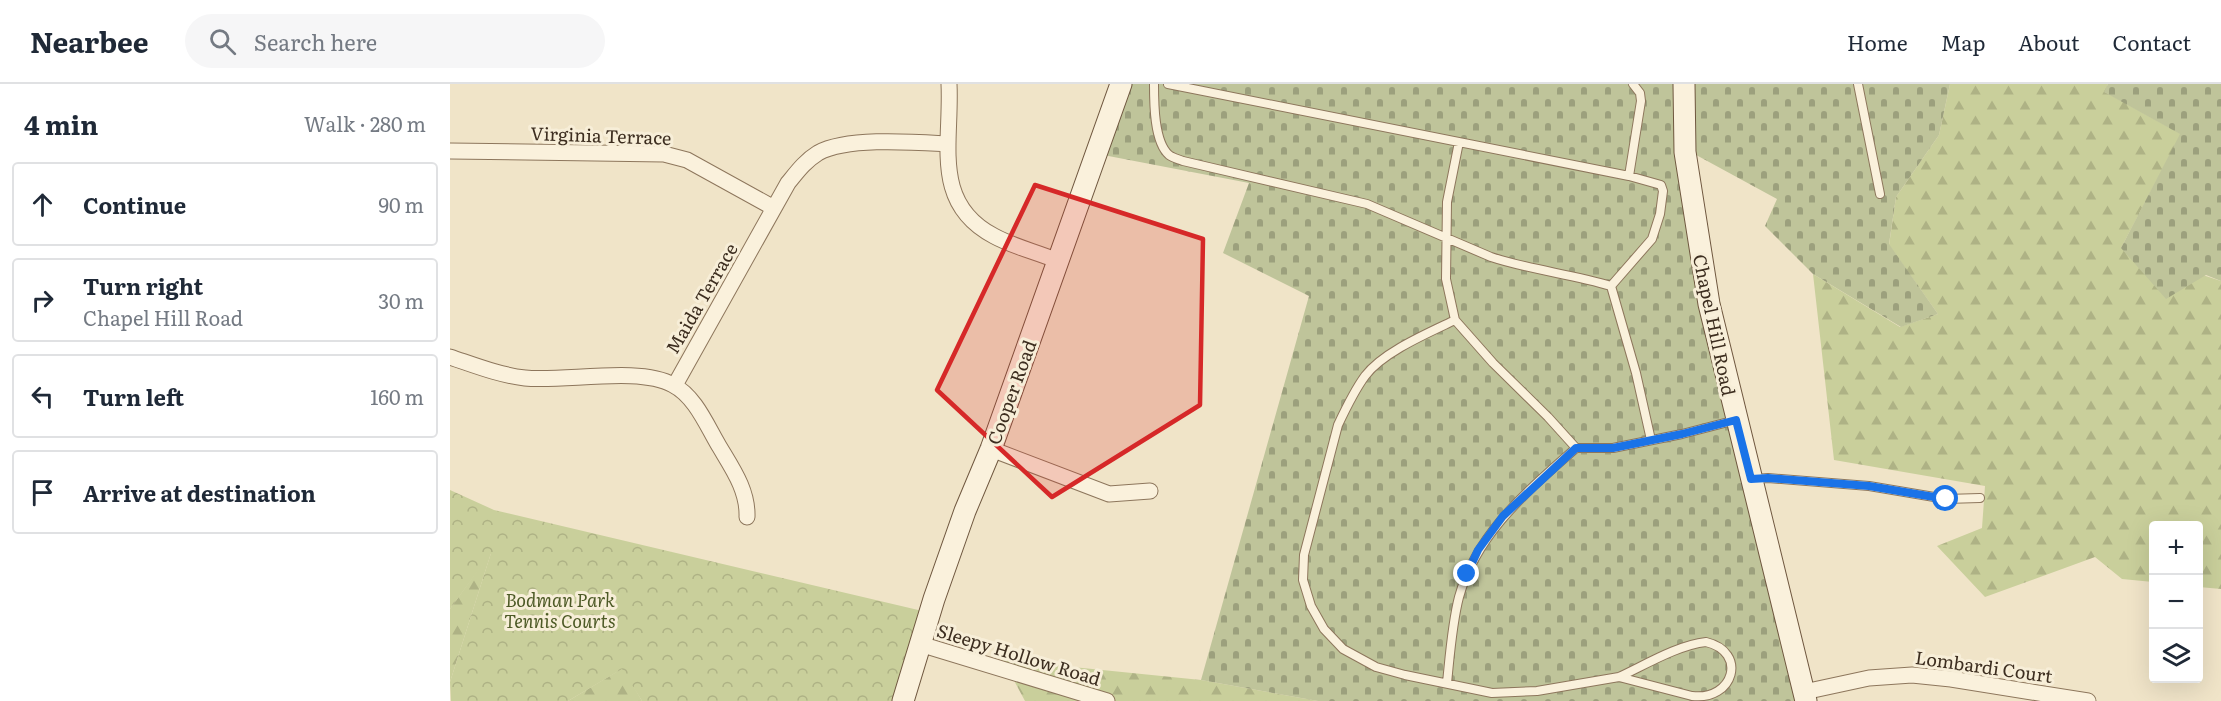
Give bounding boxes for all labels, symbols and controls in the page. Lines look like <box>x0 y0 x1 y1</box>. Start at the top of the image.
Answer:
search box <box>185 14 605 68</box>
text: Nearbee <box>30 20 149 62</box>
icon: search <box>206 25 239 58</box>
text: Search here <box>254 25 377 58</box>
text: Home <box>1847 26 1908 57</box>
text: Map <box>1941 26 1985 57</box>
text: About <box>2018 26 2080 57</box>
text: Contact <box>2113 26 2191 57</box>
text: 4 min <box>24 104 98 143</box>
text: Walk · 280 m <box>304 108 426 138</box>
street label: Virginia Terrace <box>530 119 672 151</box>
icon: ahead <box>26 188 59 221</box>
text: Continue <box>83 188 186 221</box>
text: 90 m <box>379 189 424 219</box>
street label: Maida Terrace <box>658 238 744 358</box>
street label: Chapel Hill Road <box>1687 252 1743 398</box>
text: Turn right <box>83 269 203 302</box>
icon: right <box>26 284 59 317</box>
text: 30 m <box>378 285 424 315</box>
text: Chapel Hill Road <box>83 302 243 332</box>
street label: Cooper Road <box>980 336 1042 448</box>
icon: left <box>26 380 59 413</box>
text: Turn left <box>83 380 184 413</box>
text: 160 m <box>370 381 424 411</box>
icon: arrive <box>26 476 59 509</box>
text: Arrive at destination <box>83 476 316 509</box>
route start <box>1932 485 1958 511</box>
map controls <box>2149 521 2203 683</box>
button: + <box>2149 521 2203 575</box>
route end <box>1453 560 1479 586</box>
button: − <box>2149 575 2203 629</box>
park label: Bodman Park Tennis Courts <box>504 586 616 634</box>
street label: Sleepy Hollow Road <box>934 616 1104 692</box>
button: layers <box>2149 629 2203 683</box>
street label: Lombardi Court <box>1914 643 2055 689</box>

